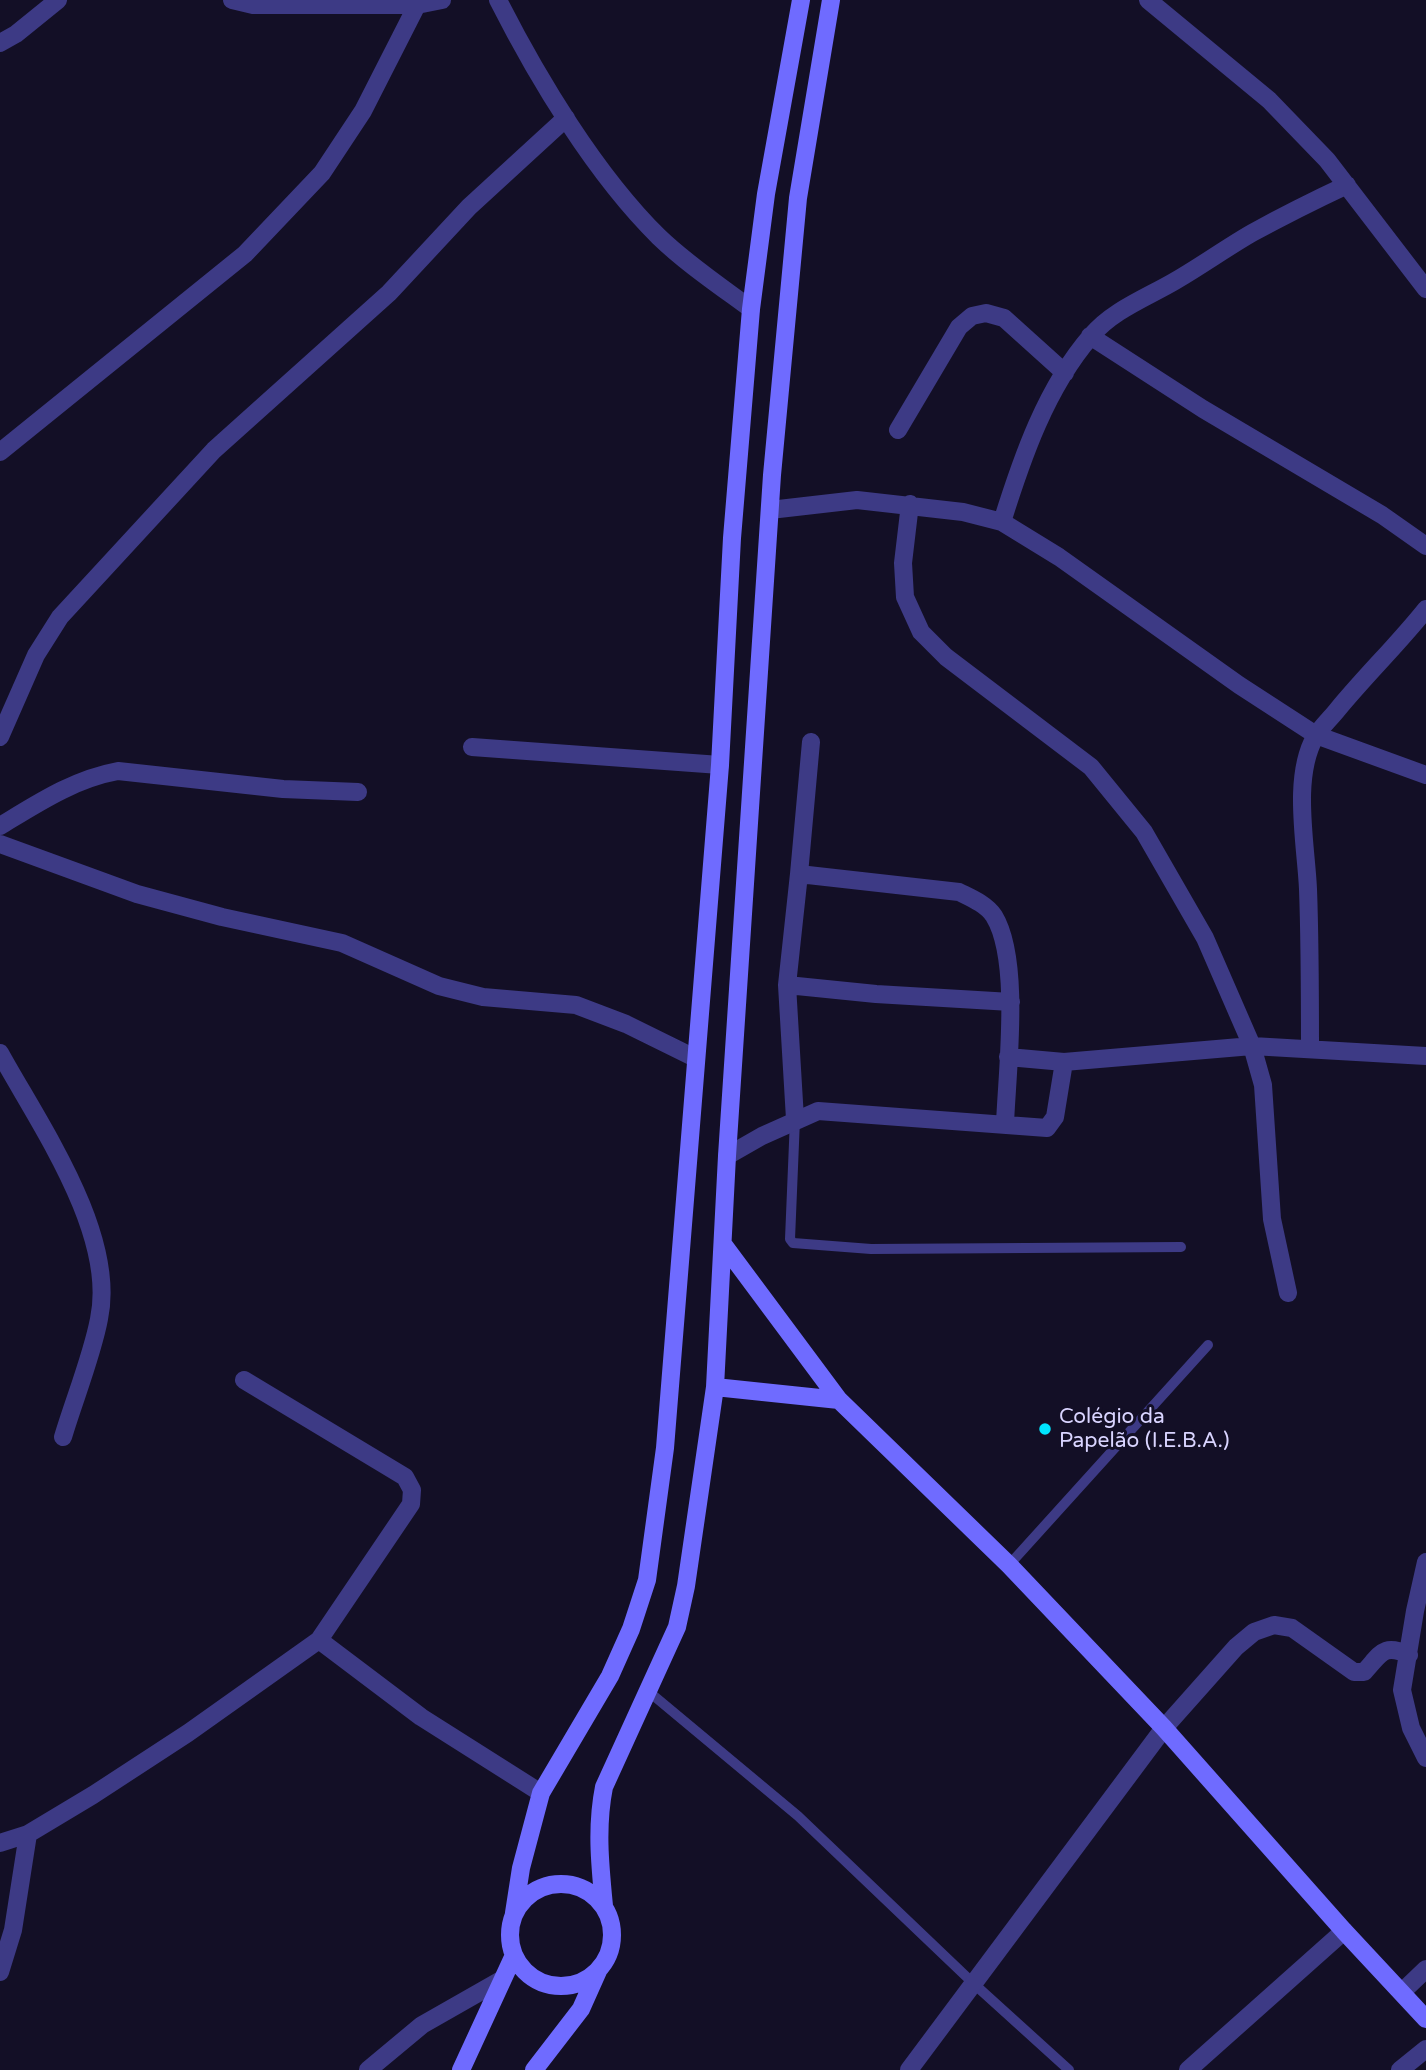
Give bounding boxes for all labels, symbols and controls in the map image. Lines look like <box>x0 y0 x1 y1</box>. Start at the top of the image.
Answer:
place label: Colégio da Papelão (I.E.B.A.) <box>1059 1404 1230 1454</box>
marker: Colégio da Papelão (I.E.B.A.) <box>1037 1421 1053 1437</box>

